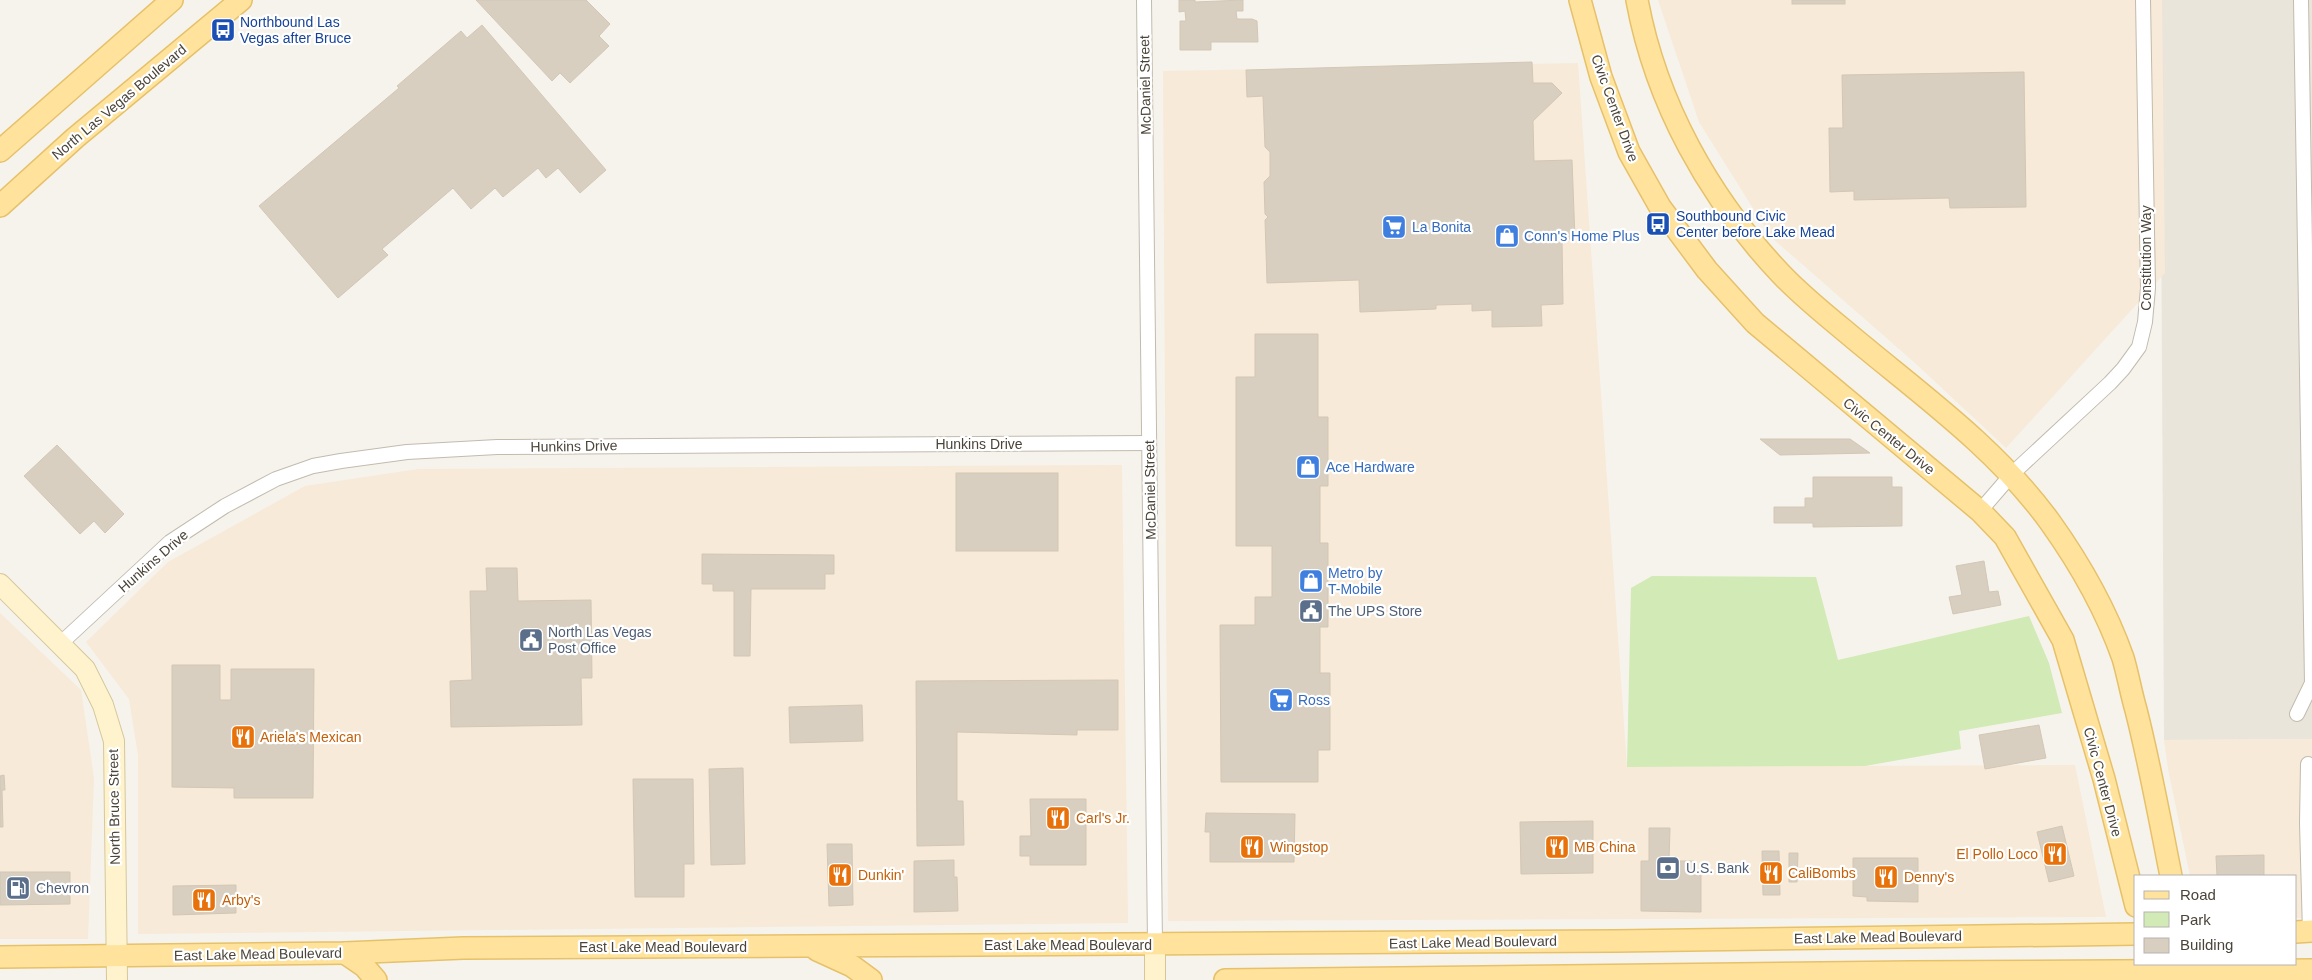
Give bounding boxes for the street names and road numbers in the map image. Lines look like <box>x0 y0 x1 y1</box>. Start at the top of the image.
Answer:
street label: McDaniel Street <box>1136 35 1154 135</box>
street label: North Las Vegas Boulevard <box>49 41 189 163</box>
street label: Civic Center Drive <box>1588 52 1642 164</box>
street label: Constitution Way <box>2138 205 2154 311</box>
street label: Civic Center Drive <box>1840 394 1938 478</box>
street label: Hunkins Drive <box>935 436 1023 452</box>
street label: Hunkins Drive <box>530 437 618 455</box>
street label: McDaniel Street <box>1141 440 1159 540</box>
street label: Hunkins Drive <box>115 526 191 596</box>
street label: Civic Center Drive <box>2081 725 2125 839</box>
street label: North Bruce Street <box>105 749 123 865</box>
street label: East Lake Mead Boulevard <box>1794 928 1962 946</box>
street label: East Lake Mead Boulevard <box>1389 933 1557 951</box>
street label: East Lake Mead Boulevard <box>984 937 1152 953</box>
street label: East Lake Mead Boulevard <box>579 939 747 955</box>
street label: East Lake Mead Boulevard <box>174 945 342 963</box>

